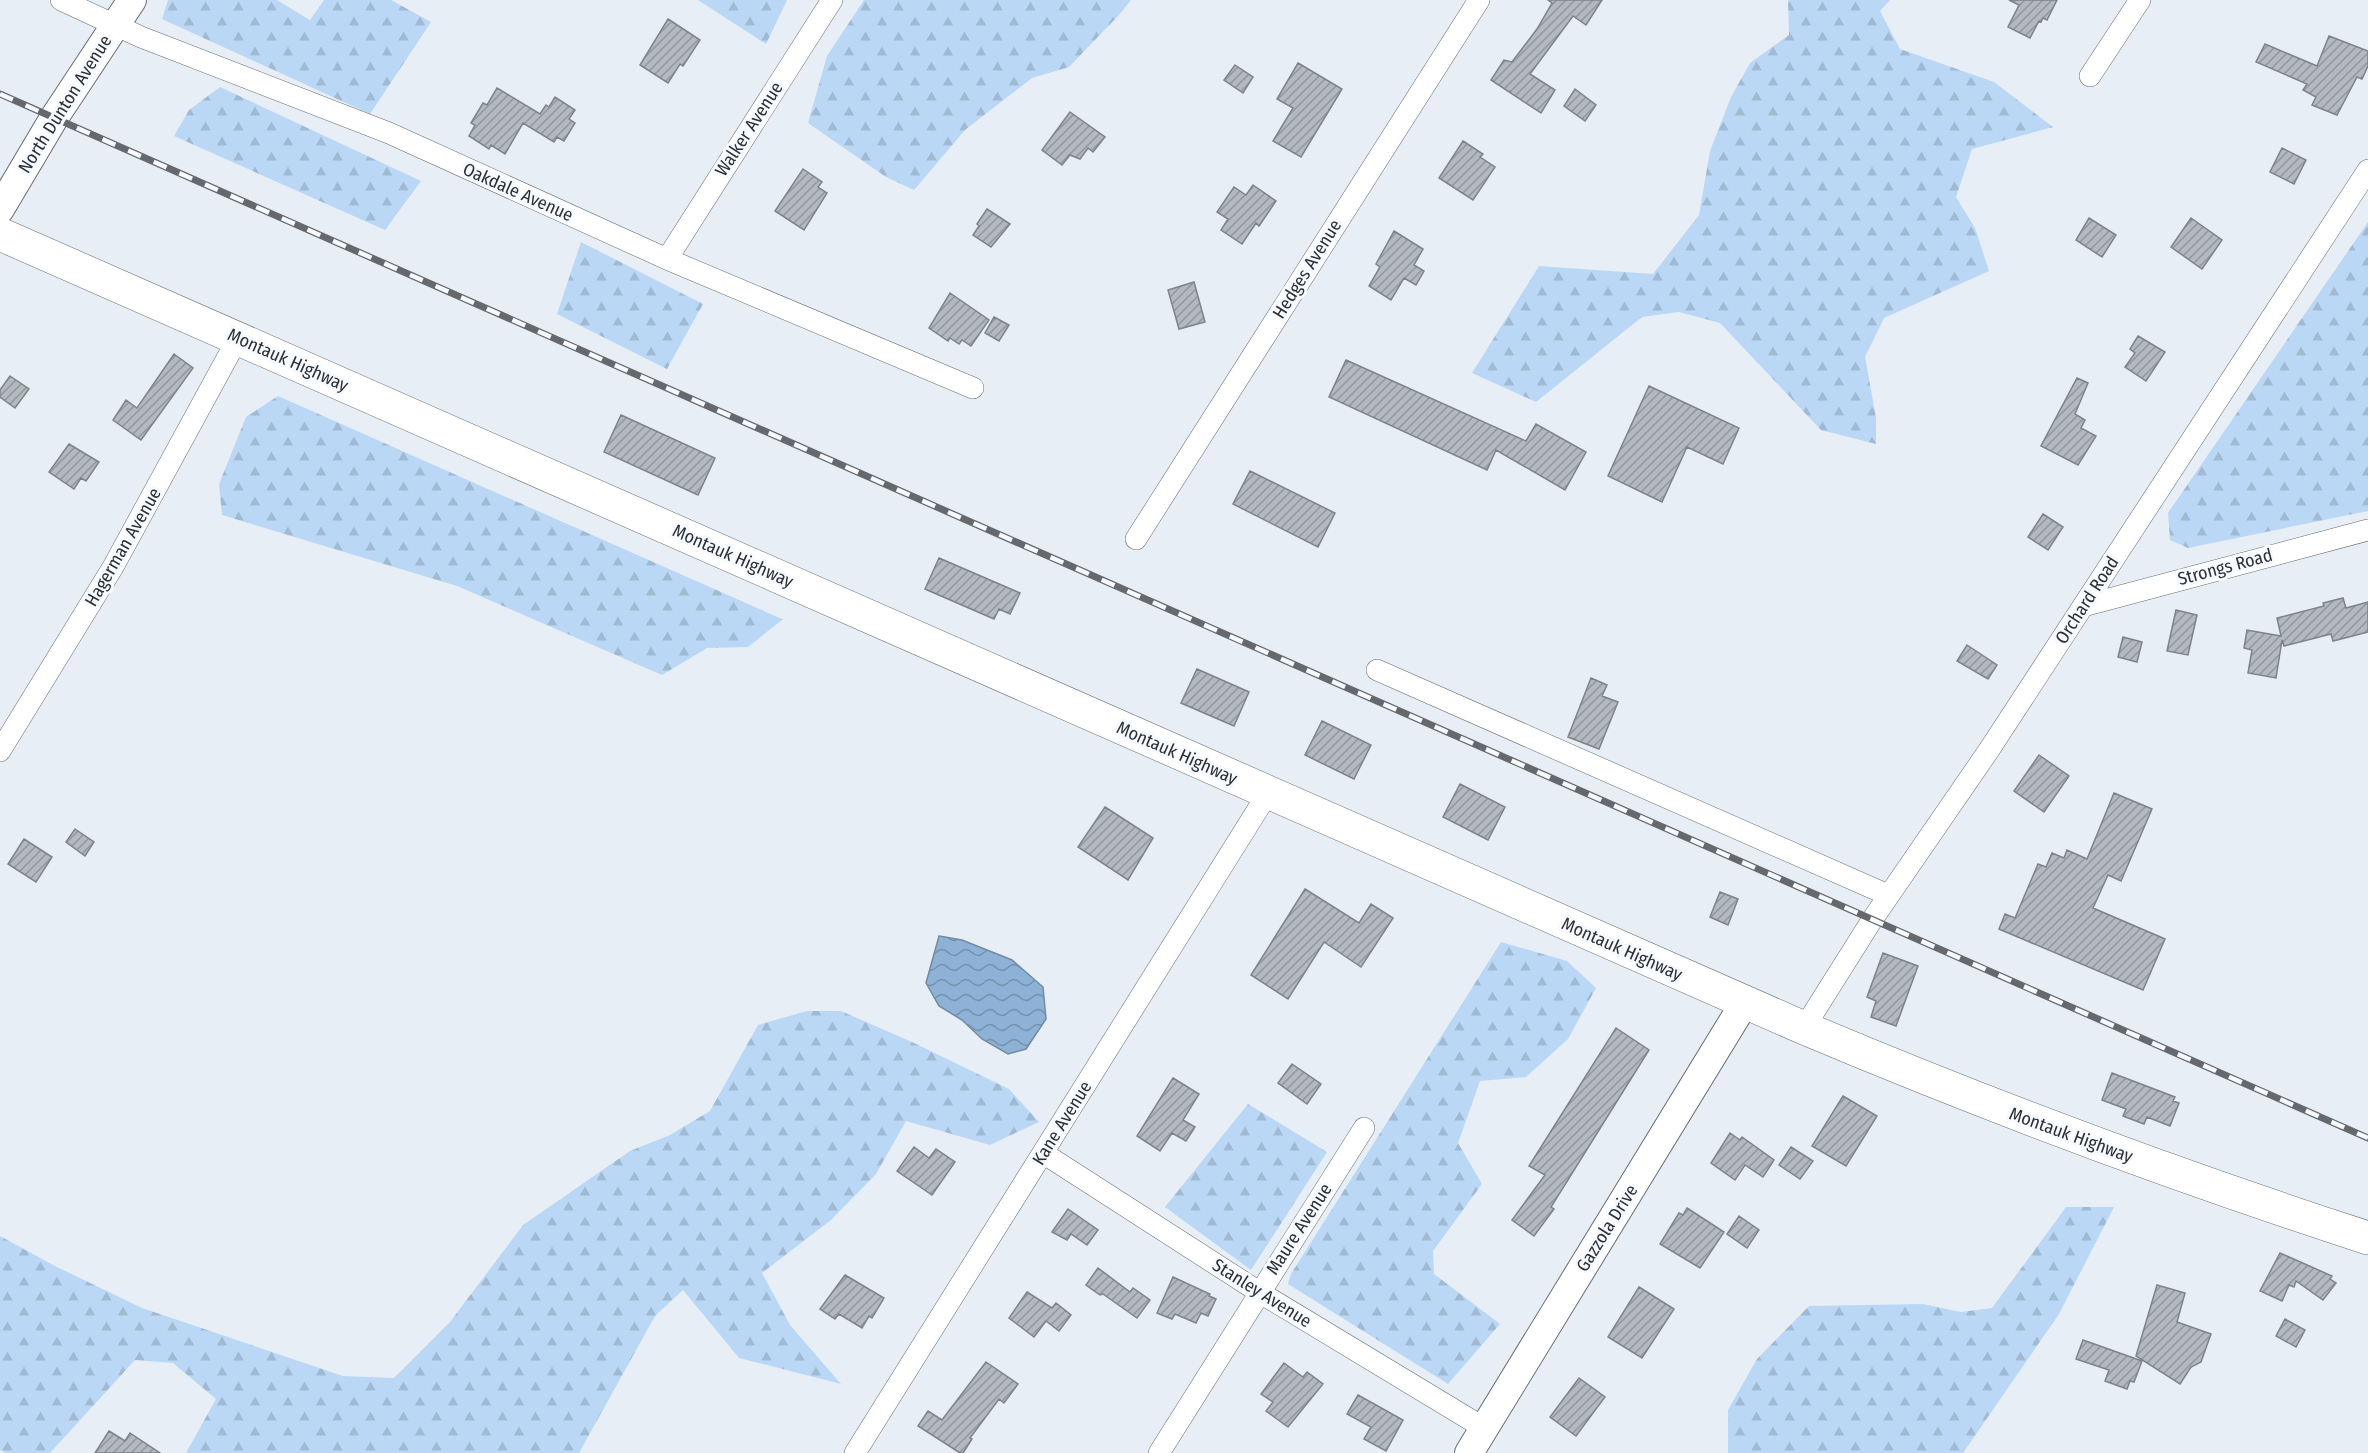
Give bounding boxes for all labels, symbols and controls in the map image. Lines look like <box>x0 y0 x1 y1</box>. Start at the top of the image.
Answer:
street label: North Dunton Avenue <box>14 31 116 177</box>
street label: Walker Avenue <box>710 78 788 180</box>
street label: Oakdale Avenue <box>459 158 577 226</box>
street label: Hedges Avenue <box>1268 215 1346 323</box>
street label: Montauk Highway <box>224 324 352 396</box>
street label: Hagerman Avenue <box>80 484 166 610</box>
street label: Montauk Highway <box>669 520 797 592</box>
street label: Strongs Road <box>2175 544 2275 590</box>
street label: Orchard Road <box>2051 552 2123 648</box>
street label: Montauk Highway <box>1113 717 1241 789</box>
street label: Montauk Highway <box>1558 913 1686 985</box>
street label: Kane Avenue <box>1028 1077 1097 1169</box>
street label: Montauk Highway <box>2006 1102 2136 1168</box>
street label: Maure Avenue <box>1261 1179 1337 1279</box>
street label: Gazzola Drive <box>1572 1180 1642 1276</box>
street label: Stanley Avenue <box>1208 1254 1316 1332</box>

